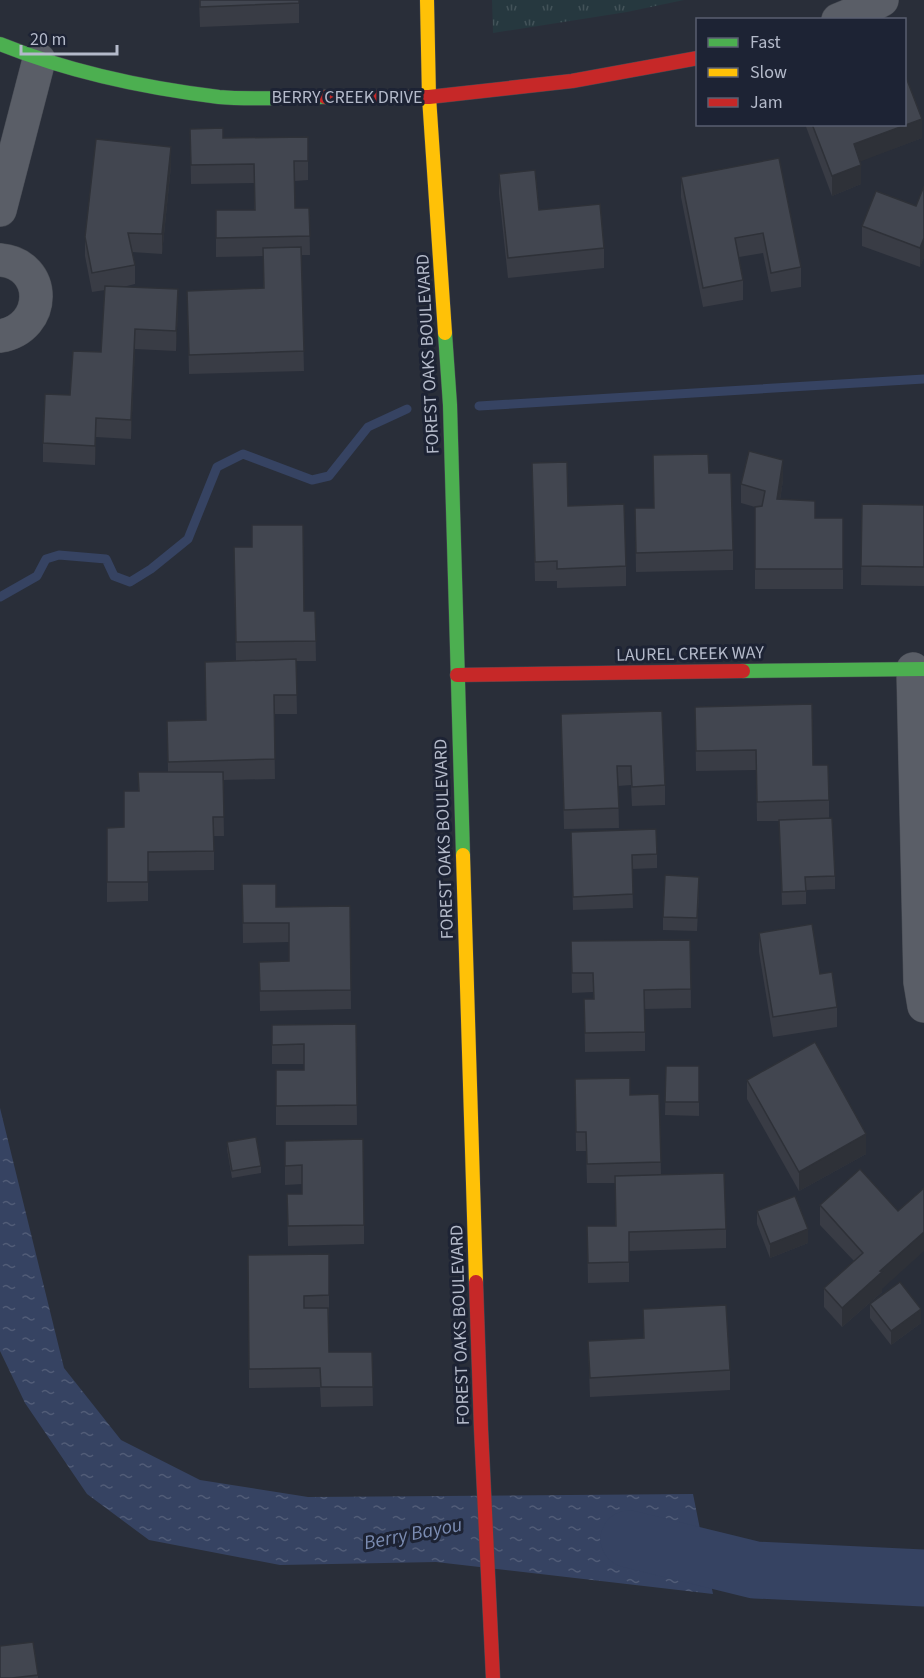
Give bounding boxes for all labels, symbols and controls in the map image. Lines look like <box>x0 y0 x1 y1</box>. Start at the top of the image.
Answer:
scale bar <box>21 18 117 56</box>
legend <box>696 18 906 126</box>
text: 20 m <box>30 27 66 52</box>
text: Fast <box>750 30 781 55</box>
text: Slow <box>750 60 787 85</box>
street label: BERRY CREEK DRIVE <box>271 85 423 110</box>
text: Jam <box>750 90 783 115</box>
street label: FOREST OAKS BOULEVARD <box>410 253 446 455</box>
street label: LAUREL CREEK WAY <box>616 640 765 668</box>
street label: FOREST OAKS BOULEVARD <box>428 738 460 940</box>
street label: FOREST OAKS BOULEVARD <box>444 1224 476 1426</box>
water label: Berry Bayou <box>362 1511 464 1557</box>

